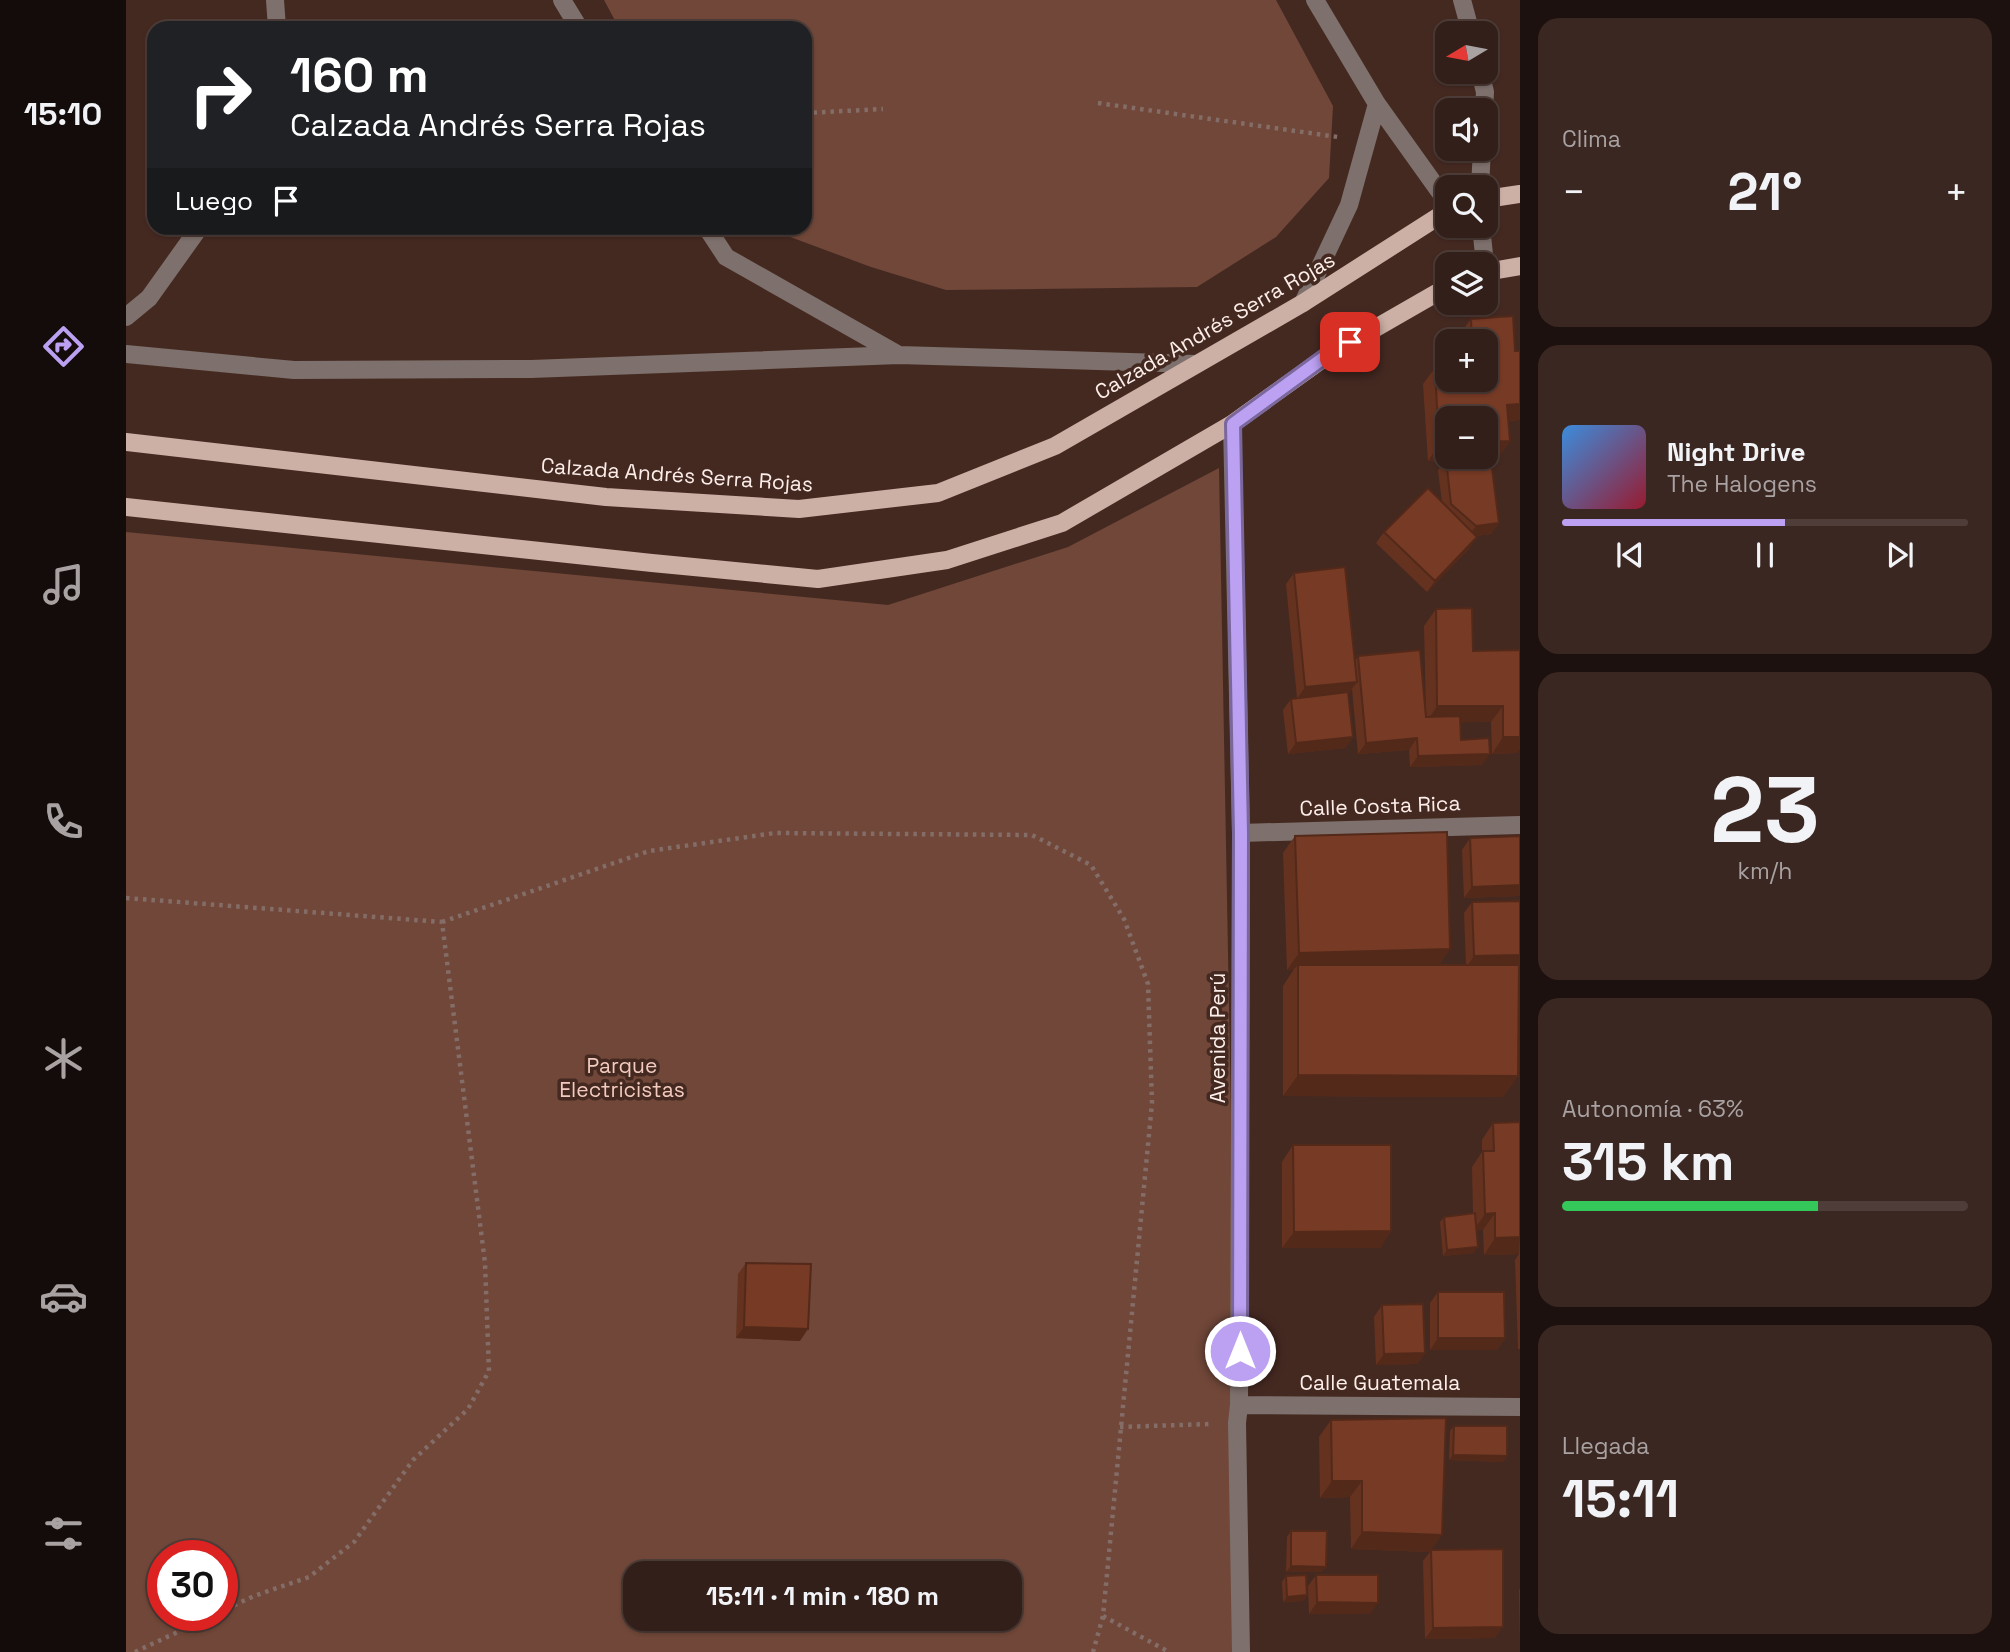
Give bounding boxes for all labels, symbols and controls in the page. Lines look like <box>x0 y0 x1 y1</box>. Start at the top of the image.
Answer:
north arrow <box>1435 21 1498 84</box>
map controls <box>1435 21 1498 469</box>
text: 160 m <box>290 44 428 106</box>
icon: right <box>175 49 266 140</box>
text: 15:10 <box>24 94 102 134</box>
button: sound <box>1435 98 1498 161</box>
text: Calzada Andrés Serra Rojas <box>290 105 706 145</box>
text: Clima <box>1562 124 1621 154</box>
text: 21° <box>1728 159 1802 225</box>
text: − <box>1562 168 1586 216</box>
text: + <box>1944 168 1968 216</box>
button: search <box>1435 175 1498 238</box>
icon: arrive <box>267 182 305 220</box>
text: Luego <box>175 184 253 218</box>
street label: Calzada Andrés Serra Rojas <box>1090 246 1340 405</box>
button: layers <box>1435 252 1498 315</box>
pin <box>1320 312 1380 372</box>
icon: directions <box>39 322 88 371</box>
icon: arrive <box>1331 323 1369 361</box>
button: + <box>1435 329 1498 392</box>
button: − <box>1435 406 1498 469</box>
text: Night Drive <box>1667 435 1805 469</box>
street label: Calzada Andrés Serra Rojas <box>540 452 814 497</box>
text: The Halogens <box>1667 469 1817 499</box>
icon: previous <box>1611 536 1649 574</box>
icon: pause <box>1746 536 1784 574</box>
icon: next <box>1881 536 1919 574</box>
icon: music <box>39 560 88 609</box>
text: 23 <box>1710 752 1820 869</box>
street label: Calle Costa Rica <box>1299 789 1461 822</box>
icon: phone <box>39 797 88 846</box>
text: km/h <box>1738 856 1792 886</box>
street label: Avenida Perú <box>1204 973 1231 1103</box>
icon: climate <box>39 1034 88 1083</box>
park label: Parque Electricistas <box>559 1052 685 1103</box>
text: Autonomía · 63% <box>1562 1094 1744 1124</box>
text: 315 km <box>1562 1129 1734 1195</box>
icon: car <box>39 1272 88 1321</box>
position arrow <box>1203 1314 1277 1388</box>
street label: Calle Guatemala <box>1300 1369 1460 1396</box>
text: Llegada <box>1562 1431 1650 1461</box>
text: 15:11 <box>1562 1466 1679 1532</box>
icon: filters <box>39 1509 88 1558</box>
speed limit sign: 30 <box>147 1540 238 1631</box>
text: 15:11 · 1 min · 180 m <box>706 1579 939 1613</box>

